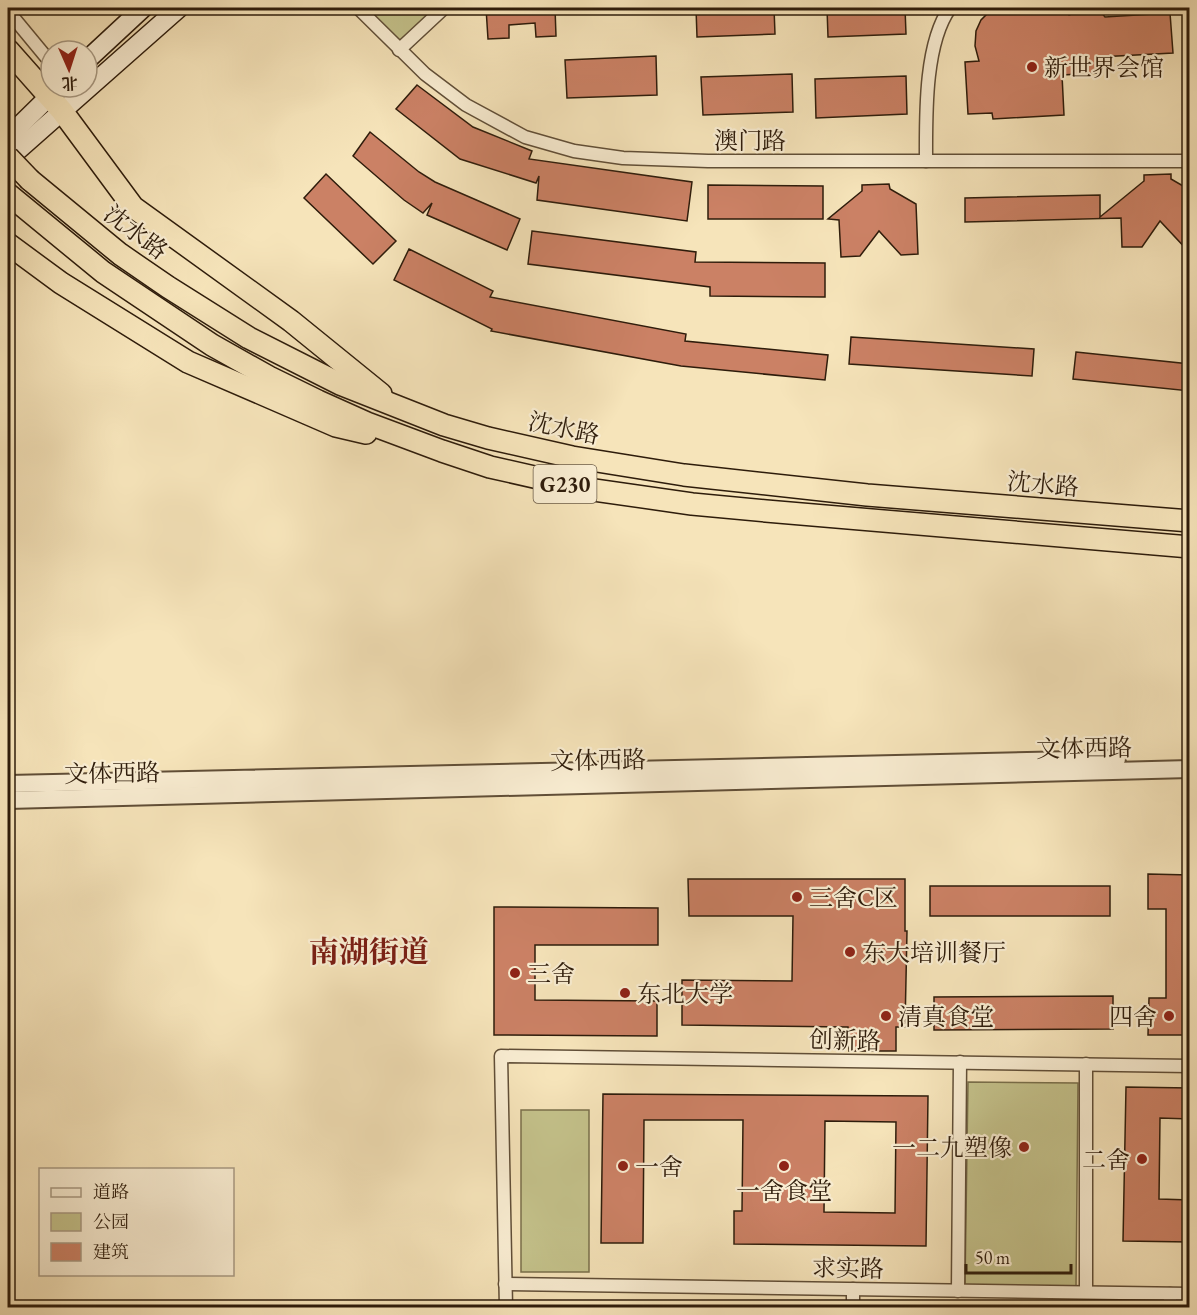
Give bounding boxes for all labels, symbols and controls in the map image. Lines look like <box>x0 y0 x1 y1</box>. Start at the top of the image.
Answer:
north arrow <box>39 39 99 99</box>
place label: 新世界会馆 <box>1044 52 1164 83</box>
marker: 新世界会馆 <box>1025 60 1039 74</box>
text: 北 <box>61 73 78 94</box>
street label: 澳门路 <box>714 125 786 156</box>
street label: 沈水路 <box>98 198 174 266</box>
street label: 沈水路 <box>526 405 602 451</box>
road number: G230 <box>534 465 596 503</box>
street label: 沈水路 <box>1006 465 1080 503</box>
street label: 文体西路 <box>1036 732 1132 764</box>
street label: 文体西路 <box>550 744 646 776</box>
street label: 文体西路 <box>64 757 160 789</box>
place label: 三舍C区 <box>809 882 898 913</box>
marker: 三舍C区 <box>790 890 804 904</box>
district label: 南湖街道 <box>309 932 429 971</box>
place label: 东大培训餐厅 <box>862 937 1006 968</box>
marker: 东大培训餐厅 <box>843 945 857 959</box>
place label: 三舍 <box>527 958 575 989</box>
marker: 三舍 <box>508 966 522 980</box>
place label: 东北大学 <box>637 978 733 1009</box>
marker: 东北大学 <box>618 986 632 1000</box>
place label: 清真食堂 <box>898 1001 994 1032</box>
place label: 四舍 <box>1109 1001 1157 1032</box>
marker: 清真食堂 <box>879 1009 893 1023</box>
marker: 四舍 <box>1162 1009 1176 1023</box>
street label: 创新路 <box>809 1024 881 1056</box>
place label: 一二九塑像 <box>892 1132 1012 1163</box>
marker: 一二九塑像 <box>1017 1140 1031 1154</box>
place label: 二舍 <box>1082 1144 1130 1175</box>
place label: 一舍 <box>635 1151 683 1182</box>
marker: 二舍 <box>1135 1152 1149 1166</box>
marker: 一舍 <box>616 1159 630 1173</box>
marker: 一舍食堂 <box>777 1159 791 1173</box>
legend <box>39 1168 234 1276</box>
place label: 一舍食堂 <box>736 1175 832 1206</box>
text: 道路 <box>93 1180 129 1203</box>
text: 公园 <box>93 1210 129 1233</box>
scale bar <box>966 1237 1071 1275</box>
text: 建筑 <box>93 1240 129 1263</box>
text: 50 m <box>975 1246 1010 1269</box>
street label: 求实路 <box>812 1252 884 1284</box>

